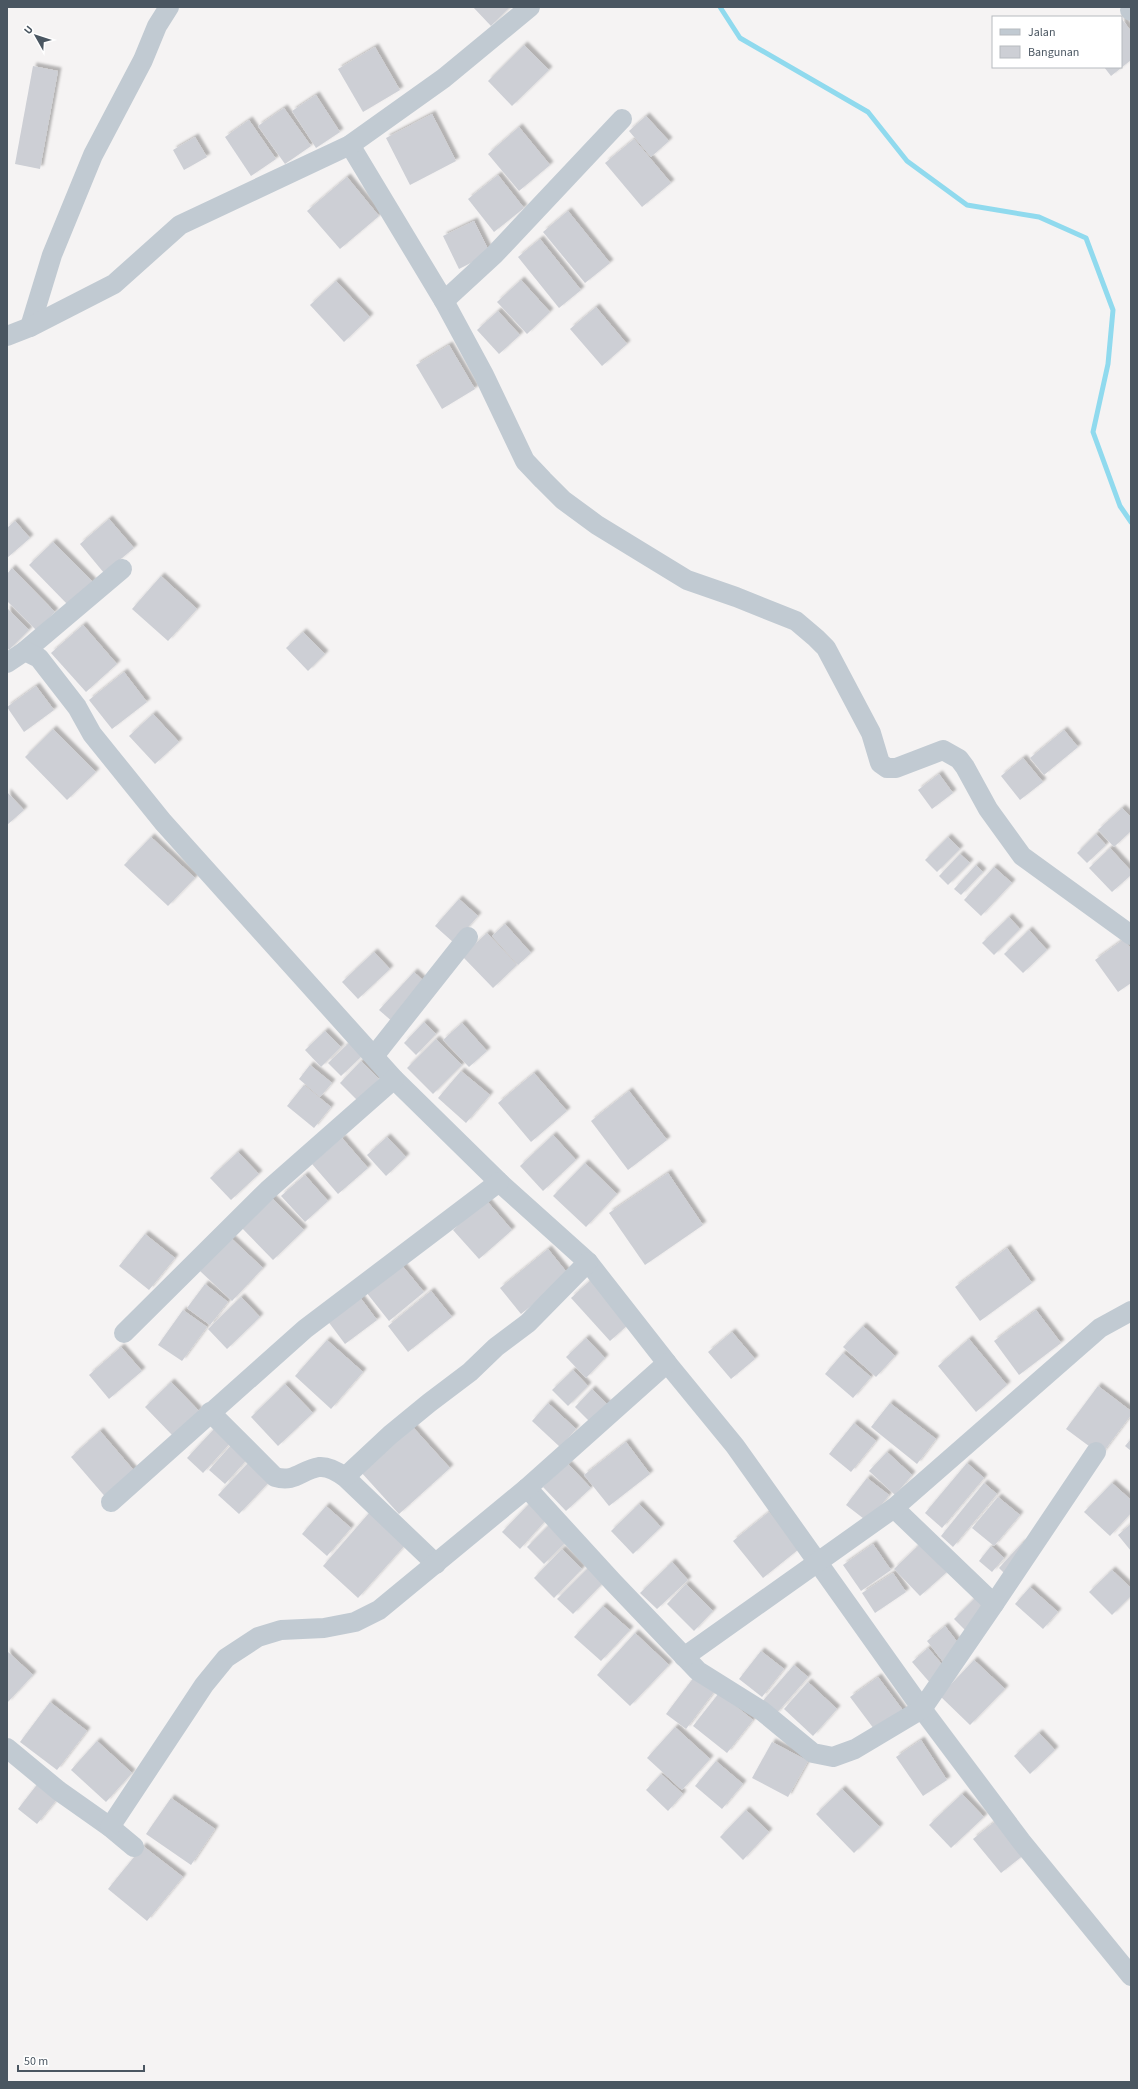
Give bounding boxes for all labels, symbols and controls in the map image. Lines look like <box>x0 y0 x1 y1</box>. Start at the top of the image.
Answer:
north arrow <box>16 16 56 56</box>
legend <box>992 16 1122 68</box>
text: U <box>20 22 37 38</box>
text: Jalan <box>1028 24 1055 41</box>
text: Bangunan <box>1028 44 1079 61</box>
scale bar <box>18 2047 144 2073</box>
text: 50 m <box>24 2053 48 2070</box>

